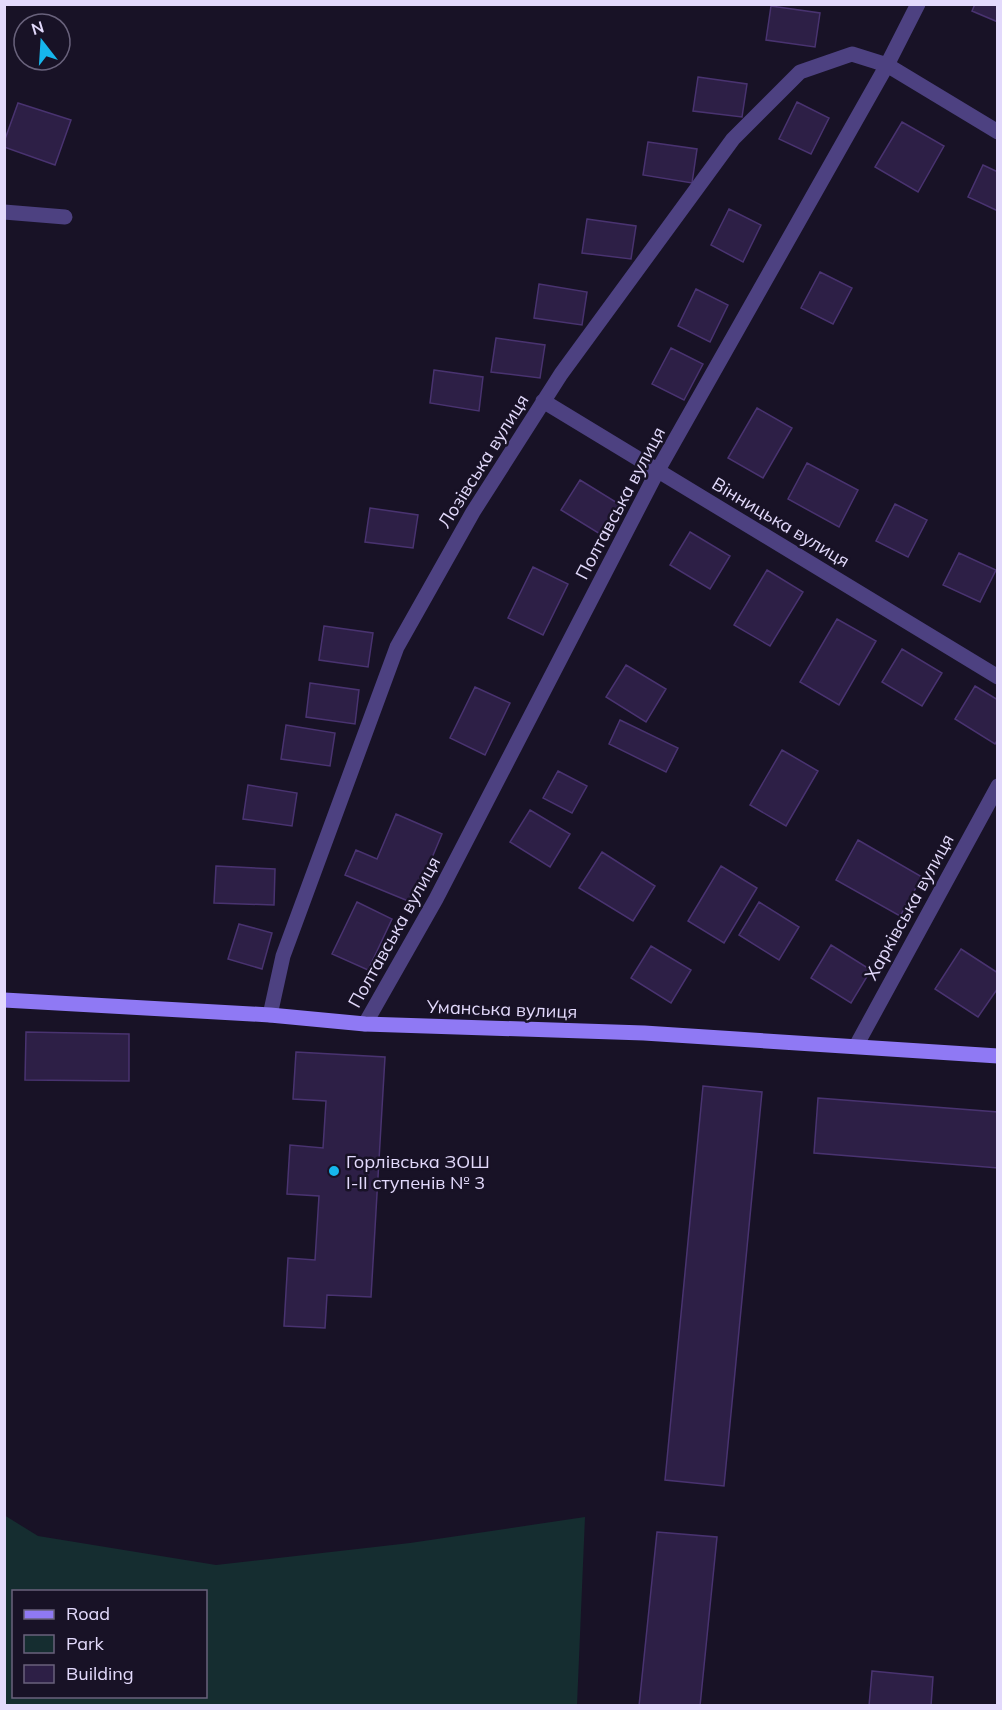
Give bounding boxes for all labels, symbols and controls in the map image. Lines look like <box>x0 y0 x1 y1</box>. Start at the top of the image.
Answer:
north arrow <box>12 12 72 72</box>
text: N <box>29 16 46 39</box>
street label: Лозівська вулиця <box>433 390 533 532</box>
street label: Полтавська вулиця <box>570 423 670 583</box>
street label: Вінницька вулиця <box>708 472 854 572</box>
street label: Харківська вулиця <box>859 830 959 984</box>
street label: Полтавська вулиця <box>343 852 445 1012</box>
street label: Уманська вулиця <box>425 995 578 1023</box>
place label: Горлівська ЗОШ І-ІІ ступенів № 3 <box>346 1150 490 1194</box>
marker: Горлівська ЗОШ І-ІІ ступенів № 3 <box>327 1164 341 1178</box>
legend <box>12 1590 207 1698</box>
text: Road <box>66 1602 110 1625</box>
text: Park <box>66 1632 105 1655</box>
text: Building <box>66 1662 134 1685</box>

